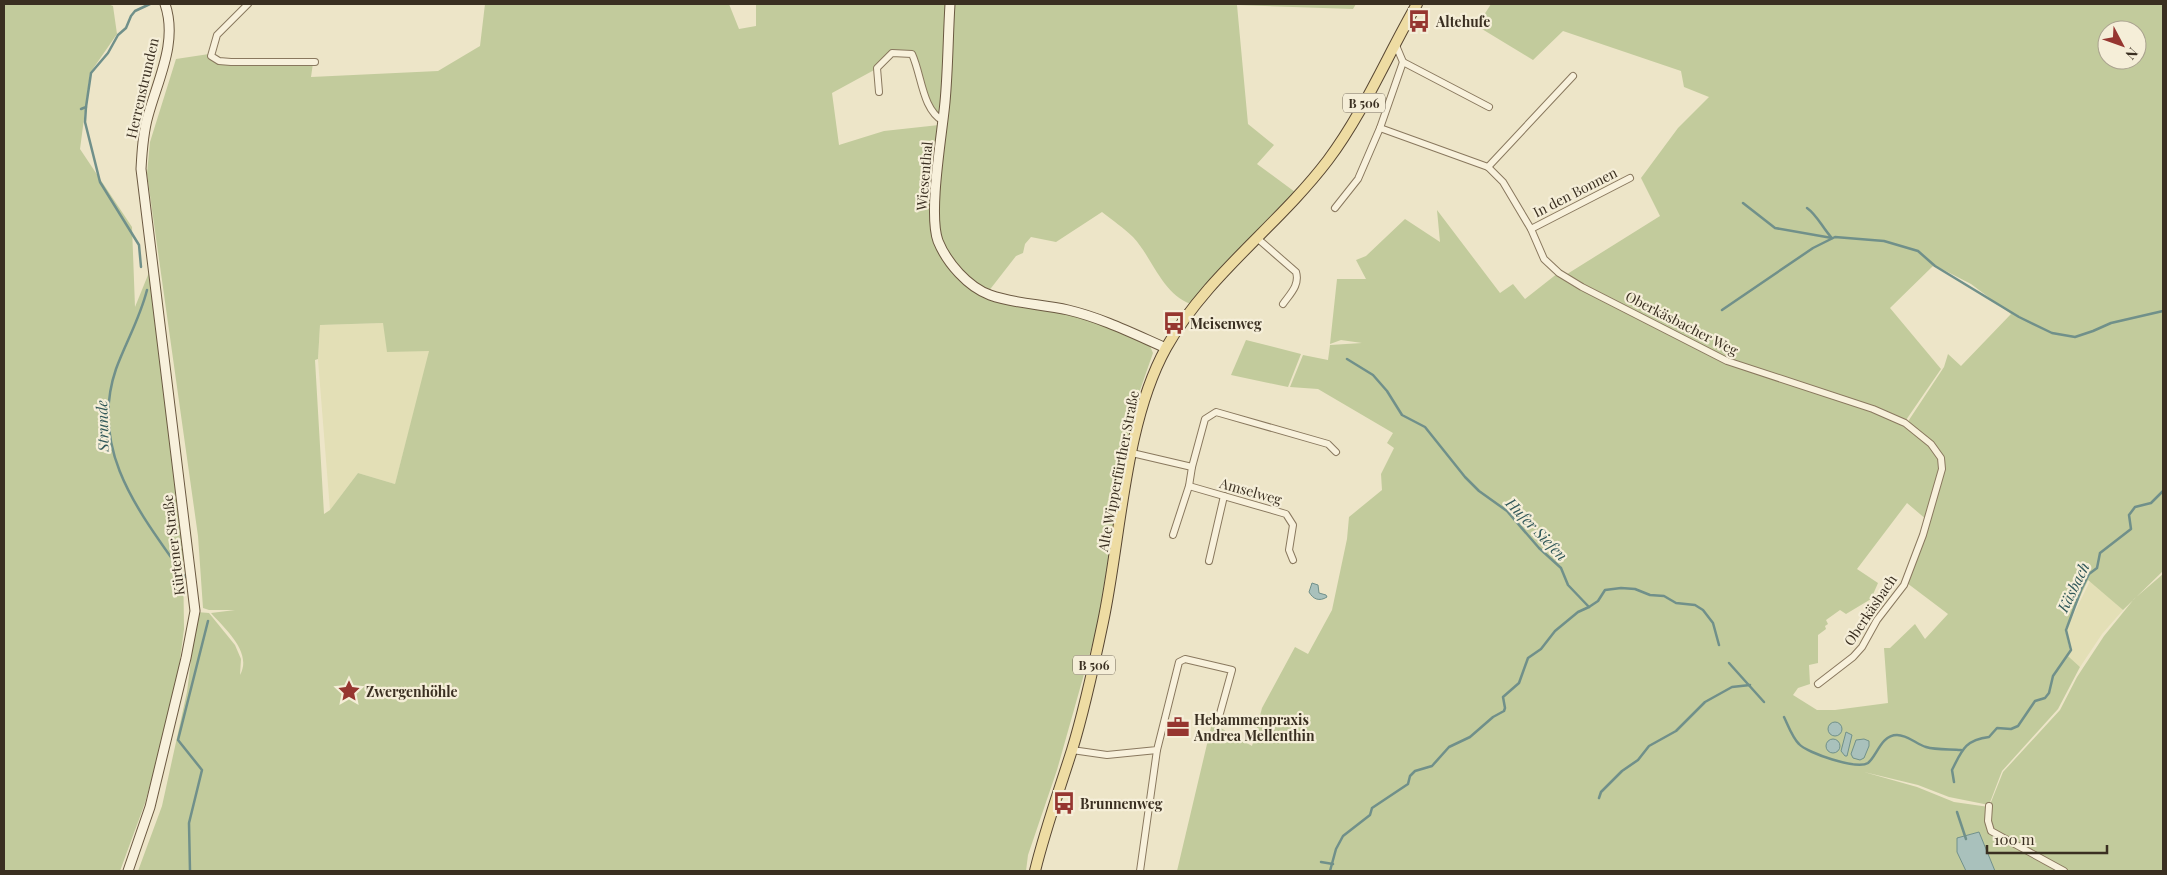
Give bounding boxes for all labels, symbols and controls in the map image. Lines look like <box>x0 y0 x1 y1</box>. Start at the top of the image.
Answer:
bus stop icon: Altehufe <box>1406 8 1432 34</box>
place label: Altehufe <box>1435 12 1490 31</box>
north arrow <box>2097 20 2147 70</box>
street label: Herrenstrunden <box>121 35 163 140</box>
text: N <box>2122 44 2143 64</box>
road number: B 506 <box>1343 94 1385 112</box>
street label: Wiesenthal <box>911 141 936 212</box>
street label: In den Bonnen <box>1530 162 1621 221</box>
street label: Oberkäsbacher Weg <box>1622 286 1742 360</box>
bus stop icon: Meisenweg <box>1161 310 1187 336</box>
place label: Meisenweg <box>1190 314 1262 333</box>
street label: Alte Wipperfürther Straße <box>1093 389 1143 554</box>
water label: Strunde <box>91 399 113 453</box>
street label: Amselweg <box>1217 473 1285 509</box>
water label: Hufer Siefen <box>1501 492 1572 565</box>
street label: Kürtener Straße <box>157 494 189 596</box>
water label: Käsbach <box>2052 559 2094 616</box>
street label: Oberkäsbach <box>1839 570 1901 649</box>
road number: B 506 <box>1073 656 1115 674</box>
place icon: Zwergenhöhle <box>336 678 362 704</box>
place label: Zwergenhöhle <box>366 682 458 701</box>
place label: Hebammenpraxis Andrea Mellenthin <box>1193 710 1315 745</box>
office icon: Hebammenpraxis Andrea Mellenthin <box>1165 714 1191 740</box>
bus stop icon: Brunnenweg <box>1051 790 1077 816</box>
place label: Brunnenweg <box>1080 794 1163 813</box>
scale bar <box>1987 822 2107 854</box>
text: 100 m <box>1994 829 2035 849</box>

